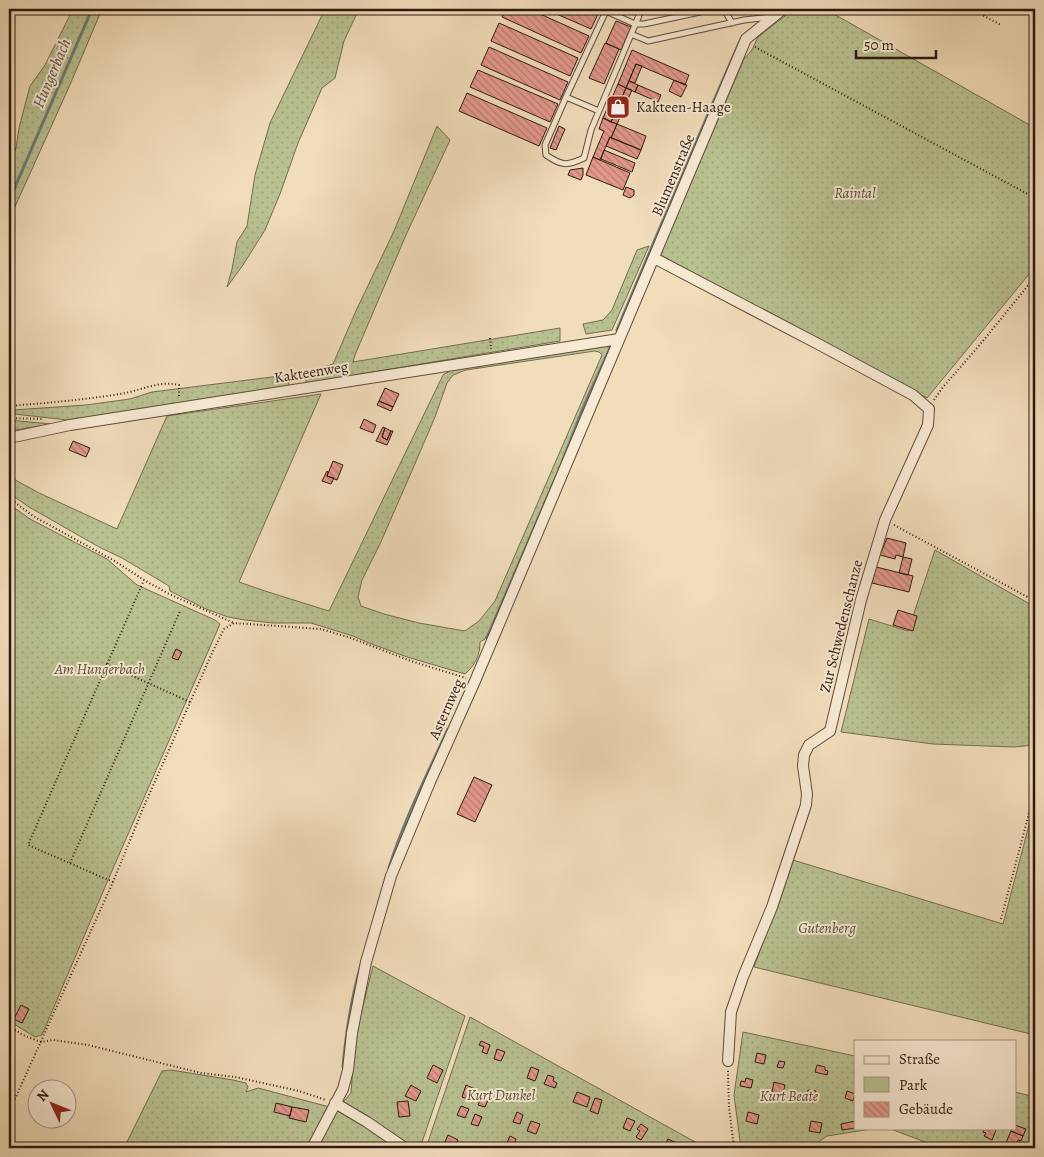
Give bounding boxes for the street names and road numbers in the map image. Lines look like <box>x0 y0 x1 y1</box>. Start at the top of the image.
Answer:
street label: Blumenstraße <box>647 131 699 219</box>
street label: Kakteenweg <box>273 356 350 388</box>
street label: Zur Schwedenschanze <box>815 557 867 695</box>
street label: Asternweg <box>423 675 468 743</box>

